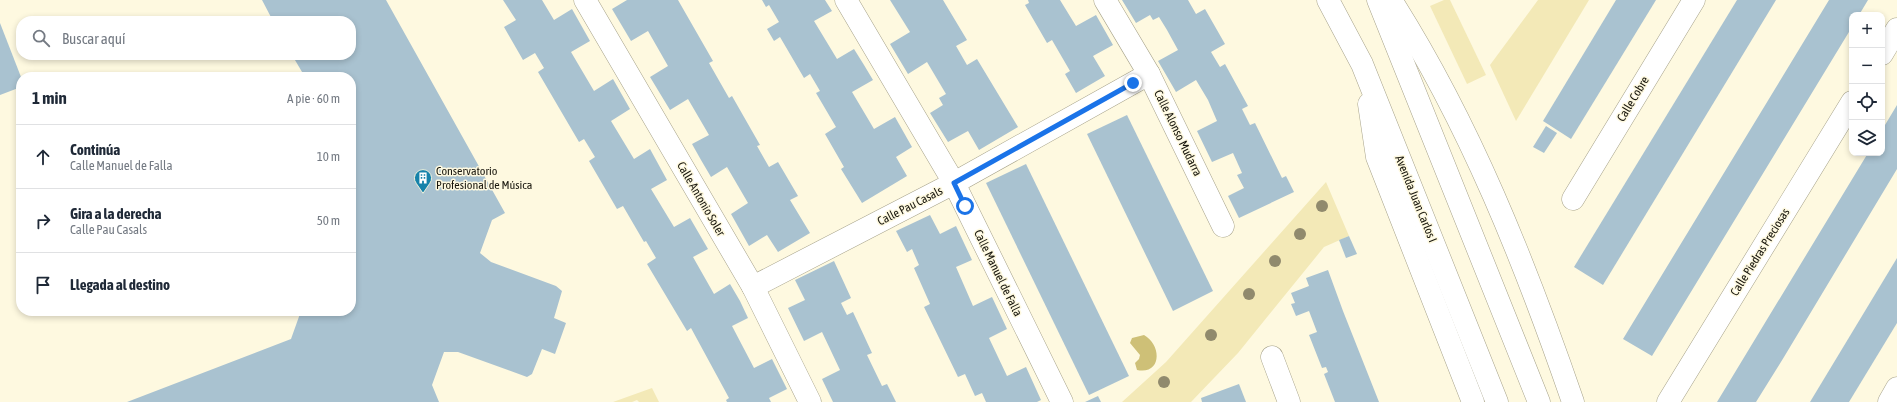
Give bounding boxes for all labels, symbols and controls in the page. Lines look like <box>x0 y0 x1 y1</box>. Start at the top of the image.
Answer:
map controls <box>1849 12 1885 156</box>
button: + <box>1849 12 1885 48</box>
search box <box>16 16 356 60</box>
icon: search <box>30 27 52 49</box>
text: Buscar aquí <box>62 30 125 47</box>
button: − <box>1849 48 1885 84</box>
route end <box>1124 74 1142 92</box>
street label: Calle Cobre <box>1614 74 1652 124</box>
button: locate <box>1849 84 1885 120</box>
text: 1 min <box>32 88 67 108</box>
street label: Calle Alonso Mudarra <box>1151 88 1205 178</box>
text: A pie · 60 m <box>287 91 340 106</box>
button: layers <box>1849 120 1885 156</box>
text: Continúa <box>70 141 120 158</box>
icon: ahead <box>32 146 54 168</box>
text: 10 m <box>317 149 340 164</box>
street label: Avenida Juan Carlos I <box>1392 153 1440 245</box>
text: Calle Manuel de Falla <box>70 158 173 173</box>
street label: Calle Antonio Soler <box>674 159 728 239</box>
place label: Conservatorio Profesional de Música <box>436 164 532 192</box>
building icon: Conservatorio Profesional de Música <box>413 168 433 193</box>
street label: Calle Pau Casals <box>875 184 945 228</box>
route start <box>956 197 974 215</box>
text: Gira a la derecha <box>70 205 161 222</box>
street label: Calle Piedras Preciosas <box>1728 206 1792 298</box>
icon: right <box>32 210 54 232</box>
text: 50 m <box>317 213 340 228</box>
text: Calle Pau Casals <box>70 222 147 237</box>
street label: Calle Manuel de Falla <box>971 227 1025 319</box>
icon: arrive <box>32 274 54 296</box>
text: Llegada al destino <box>70 276 170 293</box>

